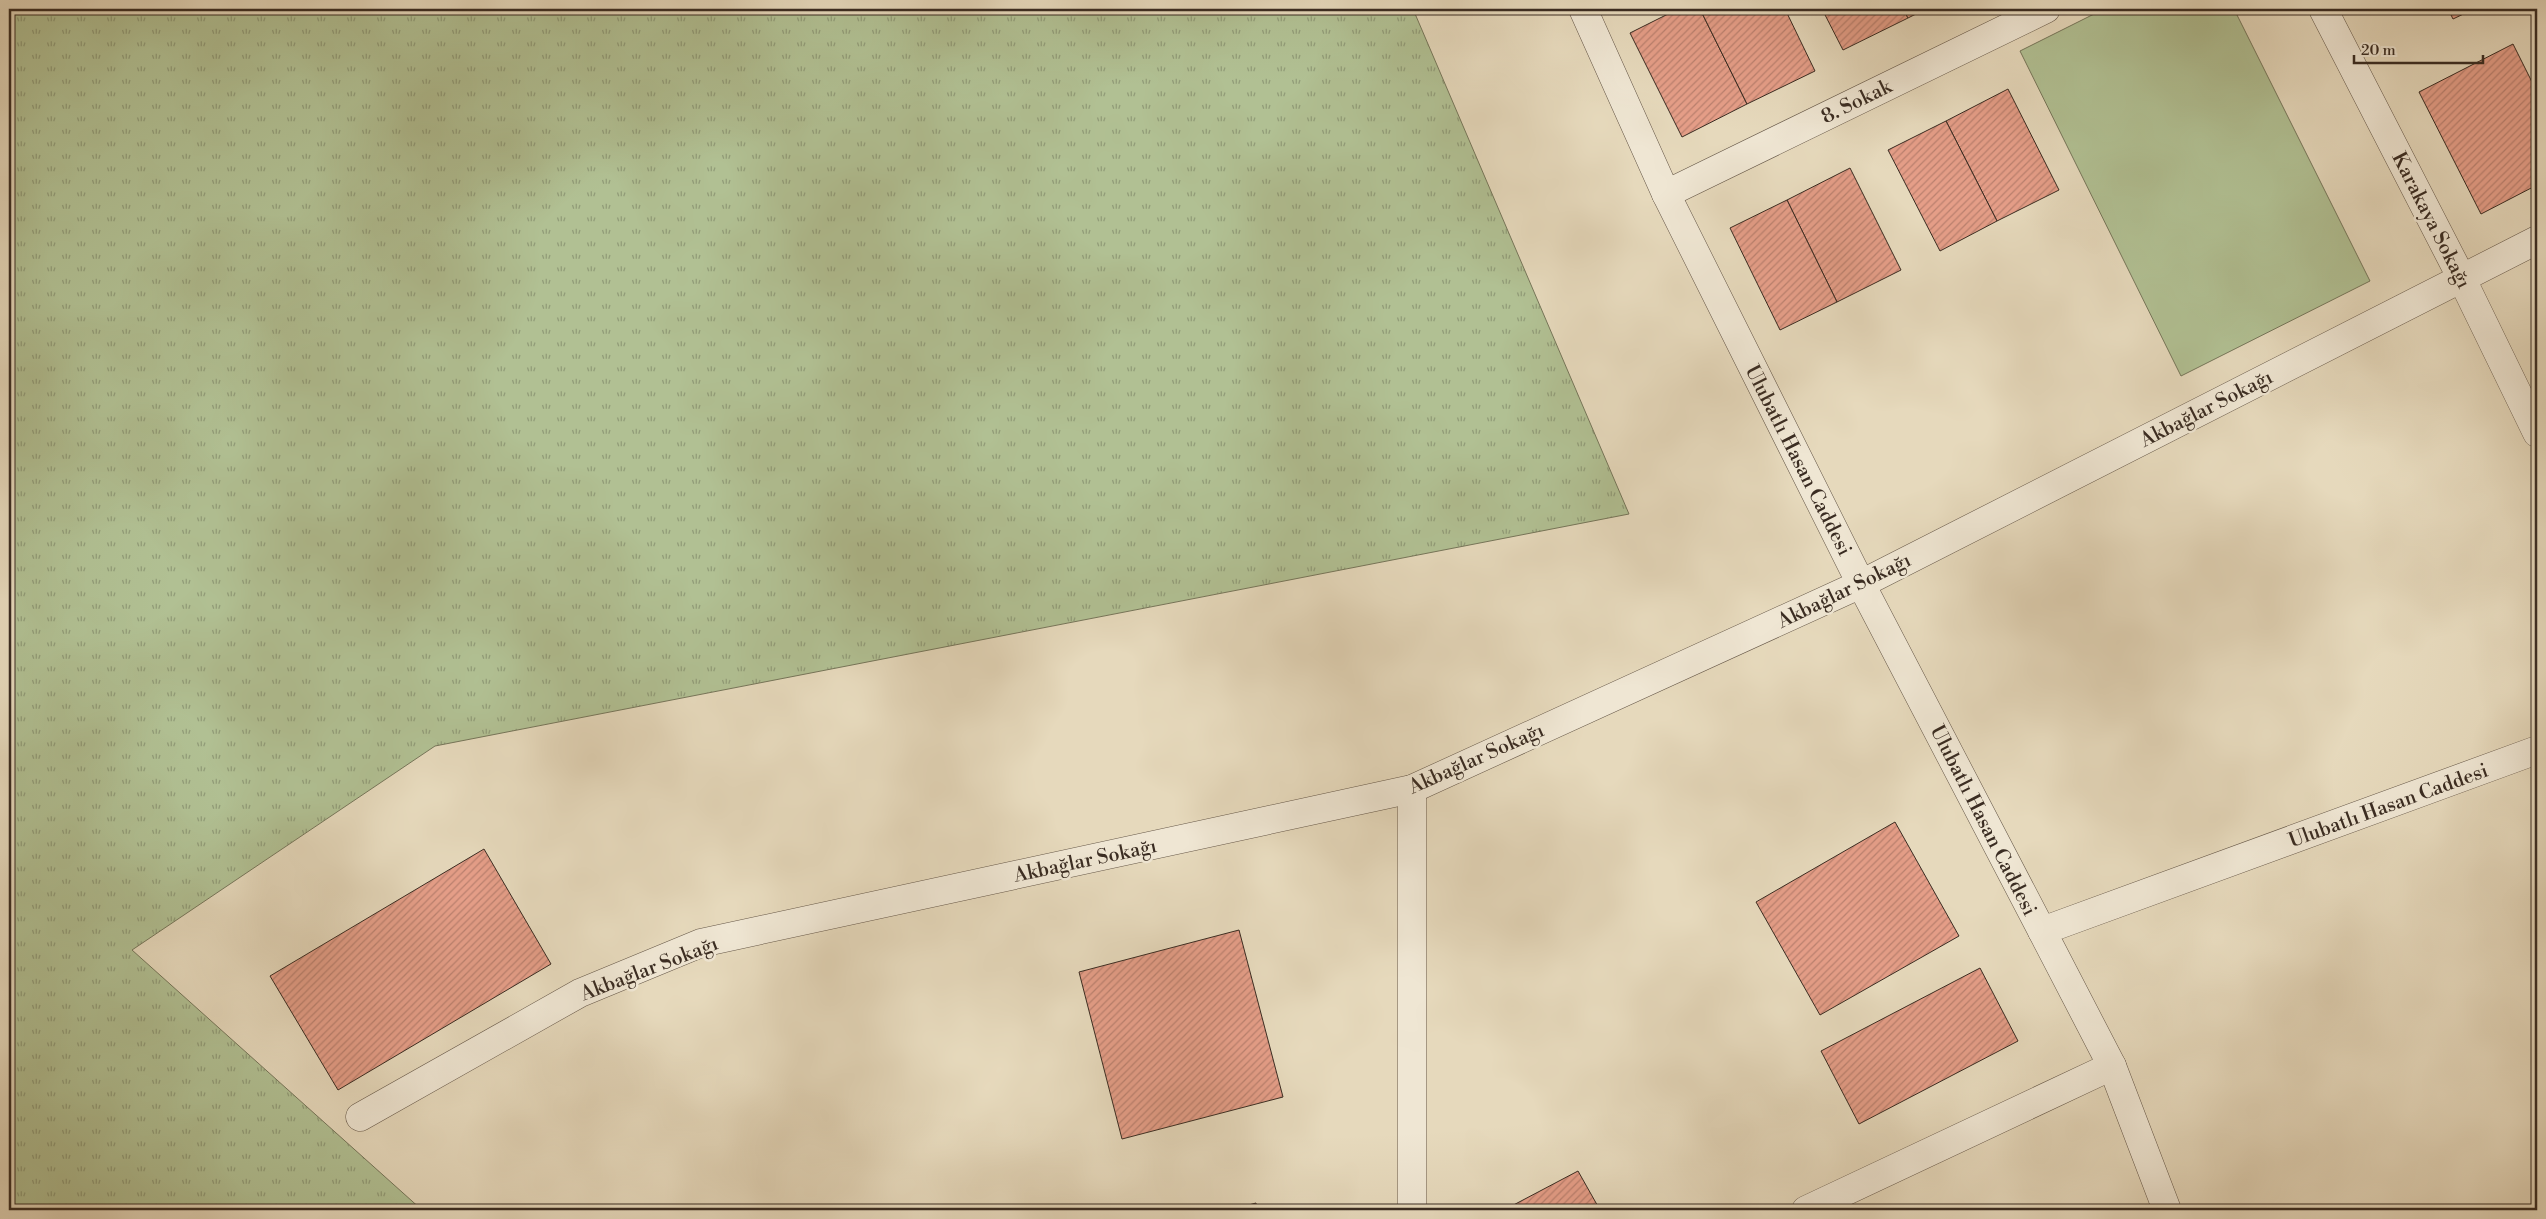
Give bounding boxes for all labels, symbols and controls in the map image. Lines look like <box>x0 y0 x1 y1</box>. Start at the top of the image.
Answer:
scale bar <box>2354 32 2482 64</box>
text: 20 m <box>2361 41 2396 60</box>
street label: 8. Sokak <box>1817 74 1897 130</box>
street label: Karakaya Sokağı <box>2385 148 2476 294</box>
street label: Ulubatlı Hasan Caddesi <box>1739 361 1857 561</box>
street label: Akbağlar Sokağı <box>2135 365 2278 454</box>
street label: Akbağlar Sokağı <box>1773 548 1916 635</box>
street label: Akbağlar Sokağı <box>1404 718 1549 801</box>
street label: Ulubatlı Hasan Caddesi <box>1924 721 2042 921</box>
street label: Ulubatlı Hasan Caddesi <box>2285 759 2492 854</box>
street label: Akbağlar Sokağı <box>1010 834 1160 889</box>
street label: Akbağlar Sokağı <box>576 931 722 1008</box>

